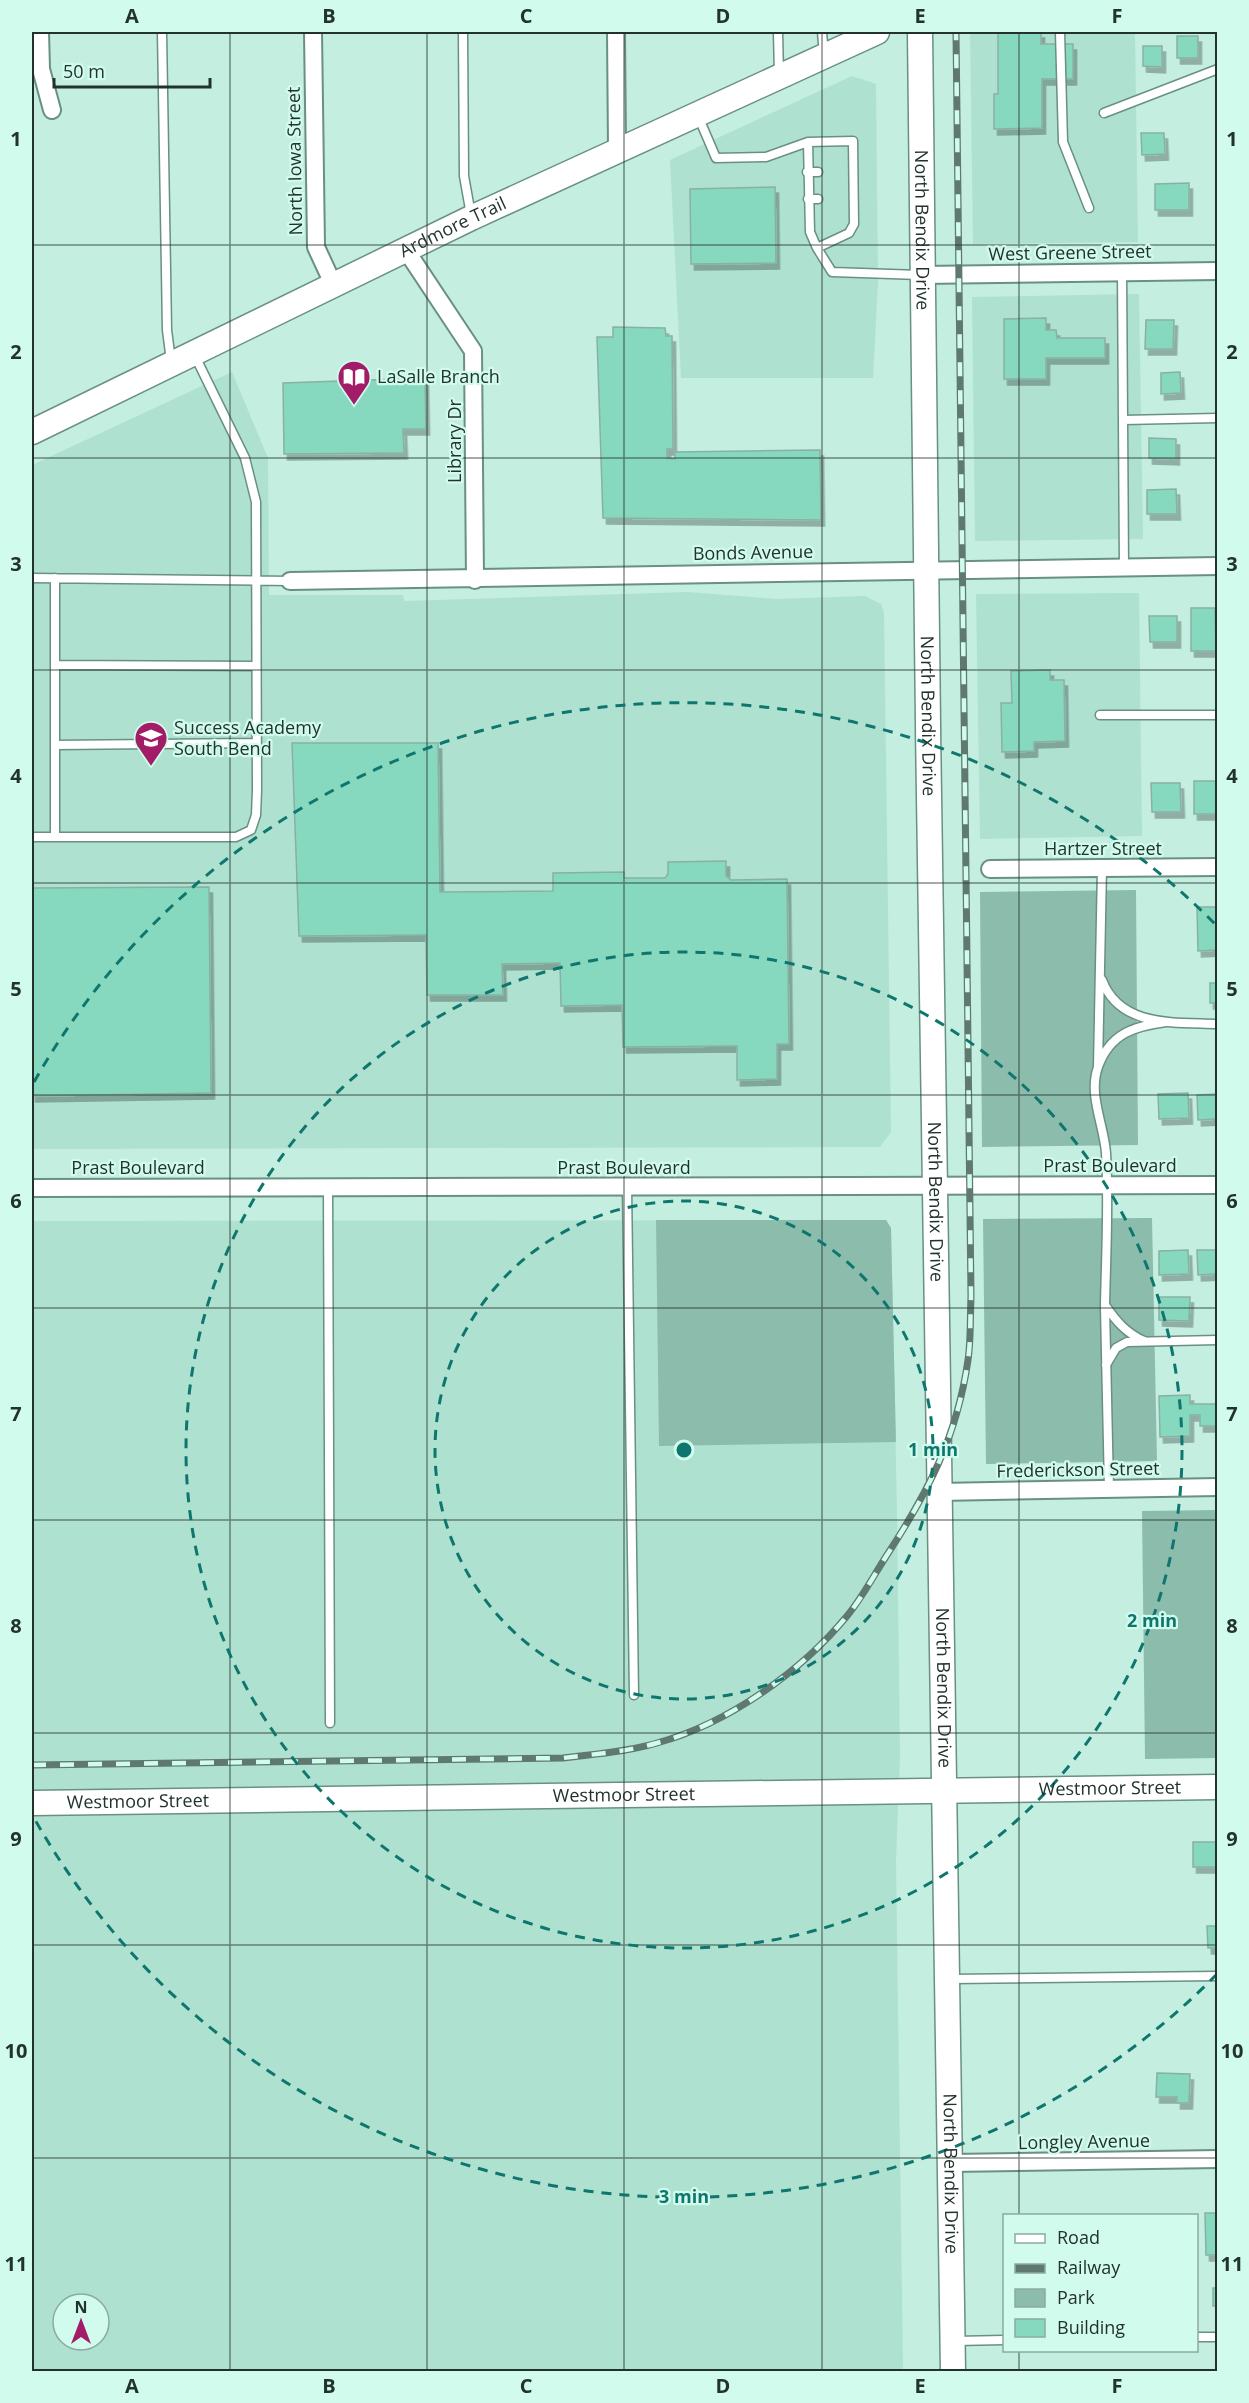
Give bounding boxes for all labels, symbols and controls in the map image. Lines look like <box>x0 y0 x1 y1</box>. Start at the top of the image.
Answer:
text: A <box>125 2 139 29</box>
text: B <box>322 2 336 29</box>
text: C <box>520 2 533 29</box>
text: D <box>716 2 730 29</box>
text: E <box>914 2 926 29</box>
text: F <box>1112 2 1122 29</box>
scale bar <box>54 51 210 89</box>
text: 50 m <box>63 59 105 83</box>
street label: North Iowa Street <box>281 87 307 236</box>
text: 1 <box>10 125 22 152</box>
text: 1 <box>1226 125 1238 152</box>
street label: North Bendix Drive <box>910 150 936 310</box>
street label: Ardmore Trail <box>395 191 510 262</box>
street label: West Greene Street <box>988 239 1152 265</box>
text: 2 <box>10 338 22 365</box>
text: 2 <box>1226 338 1238 365</box>
library icon: LaSalle Branch <box>336 359 372 406</box>
place label: LaSalle Branch <box>377 364 500 388</box>
street label: Library Dr <box>442 398 466 483</box>
street label: Bonds Avenue <box>693 539 813 565</box>
text: 3 <box>10 550 22 577</box>
text: 3 <box>1226 550 1238 577</box>
street label: North Bendix Drive <box>916 636 942 796</box>
place label: Success Academy South Bend <box>174 715 322 760</box>
school or university icon: Success Academy South Bend <box>133 720 169 767</box>
text: 4 <box>10 762 22 789</box>
text: 4 <box>1226 762 1238 789</box>
street label: Hartzer Street <box>1044 836 1162 860</box>
text: 5 <box>10 975 22 1002</box>
text: 5 <box>1226 975 1238 1002</box>
street label: North Bendix Drive <box>923 1121 950 1282</box>
street label: Prast Boulevard <box>1043 1153 1177 1177</box>
street label: Prast Boulevard <box>71 1155 205 1179</box>
street label: Prast Boulevard <box>557 1155 691 1179</box>
text: 6 <box>10 1187 22 1214</box>
text: 6 <box>1226 1187 1238 1214</box>
text: 7 <box>10 1400 22 1427</box>
text: 7 <box>1226 1400 1238 1427</box>
text: 1 min <box>908 1437 958 1461</box>
centre of rings <box>674 1440 694 1460</box>
street label: Frederickson Street <box>996 1456 1160 1482</box>
street label: North Bendix Drive <box>931 1607 958 1768</box>
text: 2 min <box>1127 1608 1177 1632</box>
text: 8 <box>10 1612 22 1639</box>
text: 8 <box>1226 1612 1238 1639</box>
street label: Westmoor Street <box>1039 1774 1181 1800</box>
street label: Westmoor Street <box>553 1781 695 1807</box>
street label: Westmoor Street <box>67 1788 209 1814</box>
text: 9 <box>10 1825 22 1852</box>
text: 9 <box>1226 1825 1238 1852</box>
text: 10 <box>5 2037 27 2064</box>
text: 10 <box>1221 2037 1243 2064</box>
street label: North Bendix Drive <box>938 2093 965 2254</box>
street label: Longley Avenue <box>1018 2128 1150 2154</box>
text: 3 min <box>659 2184 709 2208</box>
legend <box>1003 2214 1198 2352</box>
text: Road <box>1057 2225 1100 2249</box>
text: 11 <box>5 2250 27 2277</box>
text: 11 <box>1221 2250 1243 2277</box>
text: Railway <box>1057 2255 1121 2279</box>
text: Park <box>1057 2285 1095 2309</box>
north arrow <box>51 2292 111 2352</box>
text: N <box>74 2296 88 2318</box>
text: Building <box>1057 2315 1125 2339</box>
text: A <box>125 2372 139 2399</box>
text: B <box>322 2372 336 2399</box>
text: C <box>520 2372 533 2399</box>
text: D <box>716 2372 730 2399</box>
text: E <box>914 2372 926 2399</box>
text: F <box>1112 2372 1122 2399</box>

